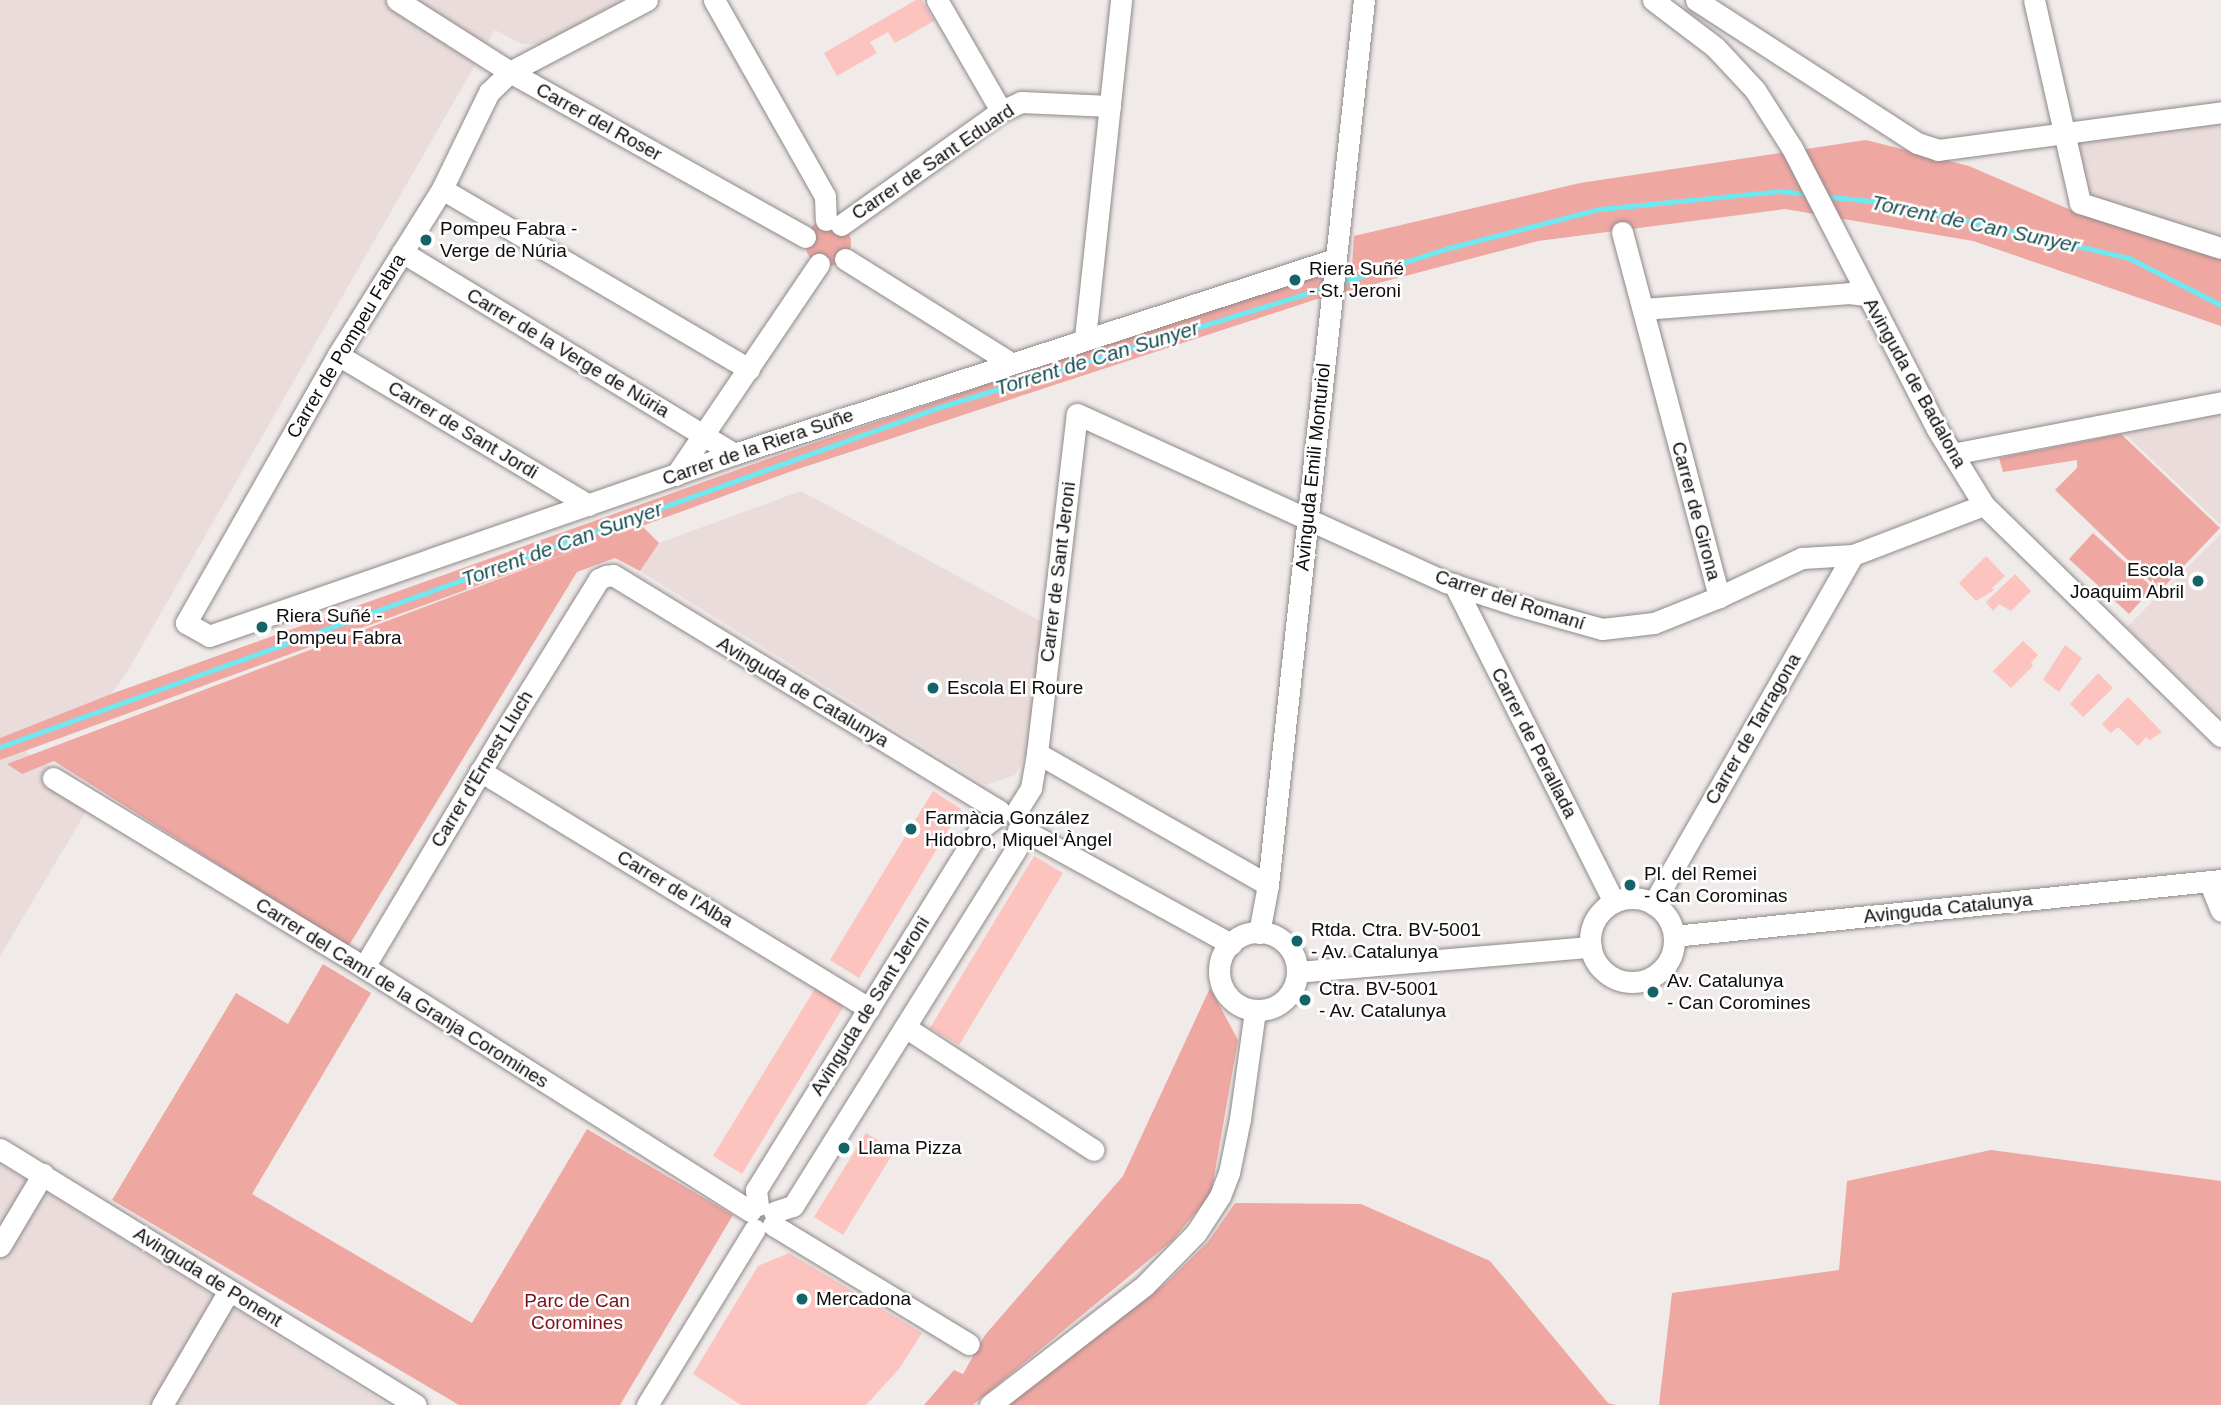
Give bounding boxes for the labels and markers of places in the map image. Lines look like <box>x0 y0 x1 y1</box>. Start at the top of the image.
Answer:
place label: Pompeu Fabra - Verge de Núria <box>440 218 577 262</box>
marker: Pompeu Fabra - Verge de Núria <box>418 232 434 248</box>
place label: Riera Suñé - St. Jeroni <box>1309 258 1404 302</box>
marker: Riera Suñé - St. Jeroni <box>1287 272 1303 288</box>
place label: Escola Joaquim Abril <box>2069 559 2184 603</box>
marker: Escola Joaquim Abril <box>2190 573 2206 589</box>
place label: Riera Suñé - Pompeu Fabra <box>276 605 402 649</box>
marker: Riera Suñé - Pompeu Fabra <box>254 619 270 635</box>
place label: Escola El Roure <box>947 677 1083 699</box>
marker: Escola El Roure <box>925 680 941 696</box>
place label: Farmàcia González Hidobro, Miquel Àngel <box>925 807 1112 851</box>
marker: Farmàcia González Hidobro, Miquel Àngel <box>903 821 919 837</box>
place label: Pl. del Remei - Can Corominas <box>1644 863 1788 907</box>
marker: Pl. del Remei - Can Corominas <box>1622 877 1638 893</box>
place label: Rtda. Ctra. BV-5001 - Av. Catalunya <box>1311 919 1481 963</box>
marker: Rtda. Ctra. BV-5001 - Av. Catalunya <box>1289 933 1305 949</box>
place label: Av. Catalunya - Can Coromines <box>1667 970 1811 1014</box>
place label: Ctra. BV-5001 - Av. Catalunya <box>1319 978 1447 1022</box>
marker: Av. Catalunya - Can Coromines <box>1645 984 1661 1000</box>
marker: Ctra. BV-5001 - Av. Catalunya <box>1297 992 1313 1008</box>
place label: Llama Pizza <box>858 1137 961 1159</box>
marker: Llama Pizza <box>836 1140 852 1156</box>
place label: Mercadona <box>816 1288 911 1310</box>
marker: Mercadona <box>794 1291 810 1307</box>

